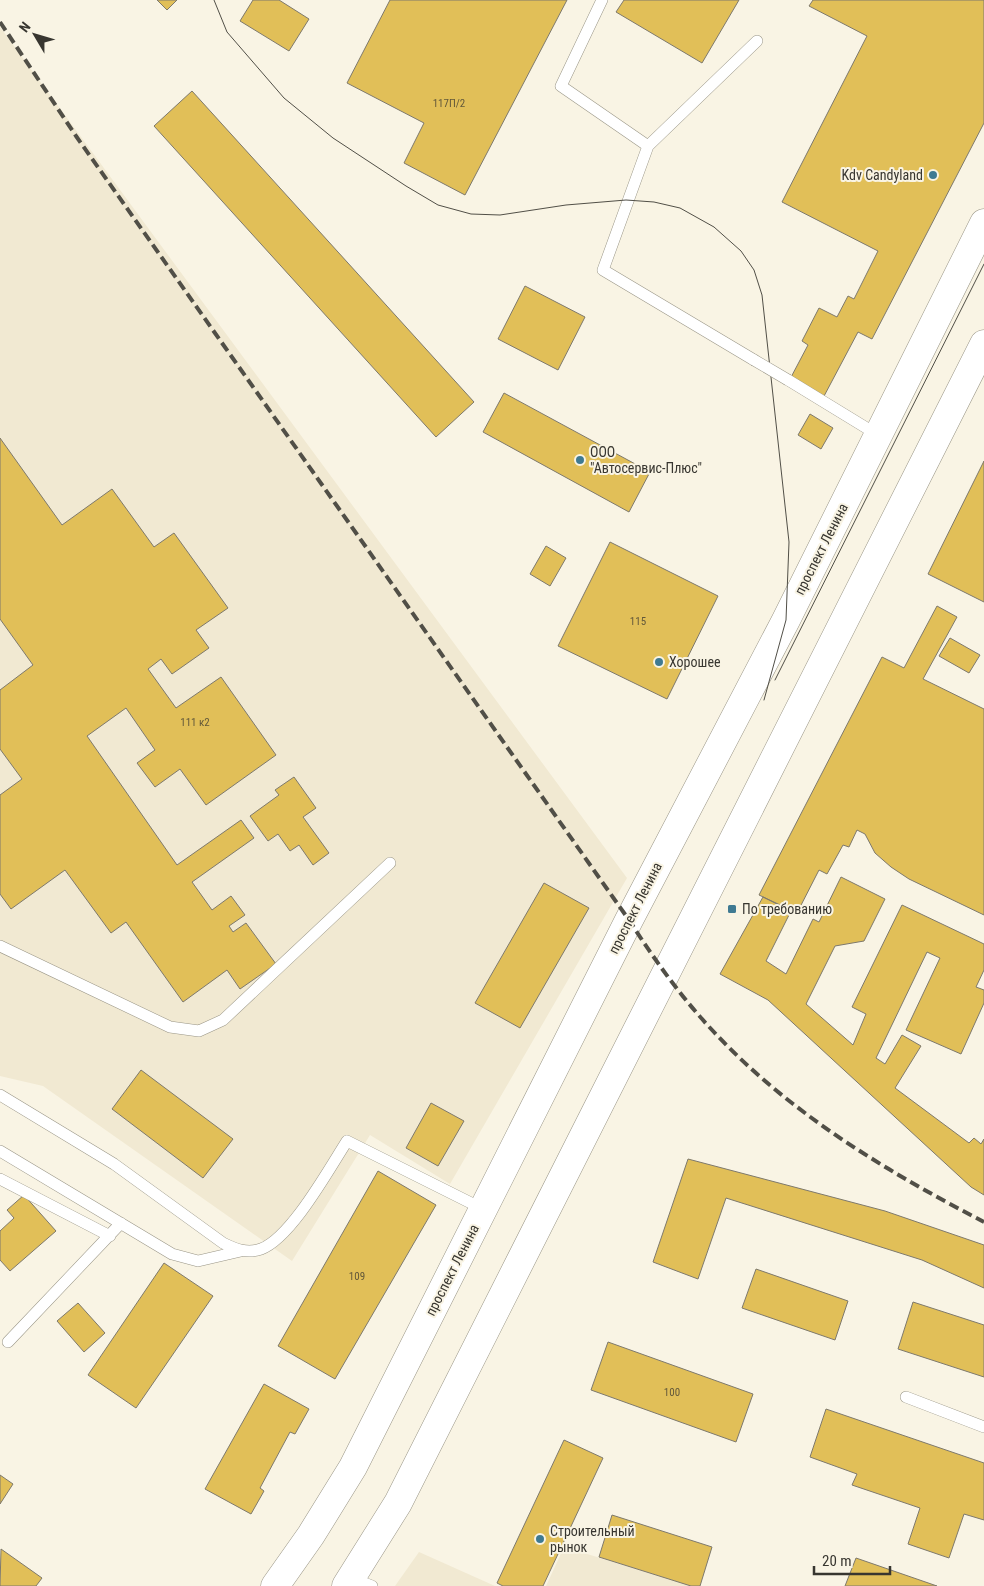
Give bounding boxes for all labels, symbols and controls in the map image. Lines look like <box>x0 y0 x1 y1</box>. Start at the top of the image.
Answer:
north arrow <box>10 10 60 60</box>
text: N <box>16 19 34 35</box>
house number: 117П/2 <box>433 97 465 110</box>
place label: Kdv Candyland <box>842 167 923 183</box>
marker: Kdv Candyland <box>927 169 939 181</box>
place label: ООО "Автосервис-Плюс" <box>590 444 702 476</box>
marker: ООО "Автосервис-Плюс" <box>574 454 586 466</box>
street label: проспект Ленина <box>791 501 851 597</box>
house number: 115 <box>630 615 646 628</box>
place label: Хорошее <box>669 654 721 670</box>
marker: Хорошее <box>653 656 665 668</box>
house number: 111 к2 <box>180 716 210 729</box>
street label: проспект Ленина <box>605 860 665 956</box>
place label: По требованию <box>742 901 832 917</box>
marker: По требованию <box>726 903 738 915</box>
street label: проспект Ленина <box>422 1222 482 1318</box>
house number: 109 <box>349 1270 365 1283</box>
house number: 100 <box>664 1386 680 1399</box>
place label: Строительный рынок <box>550 1523 635 1555</box>
marker: Строительный рынок <box>534 1533 546 1545</box>
scale bar <box>814 1544 890 1576</box>
text: 20 m <box>822 1552 852 1570</box>

